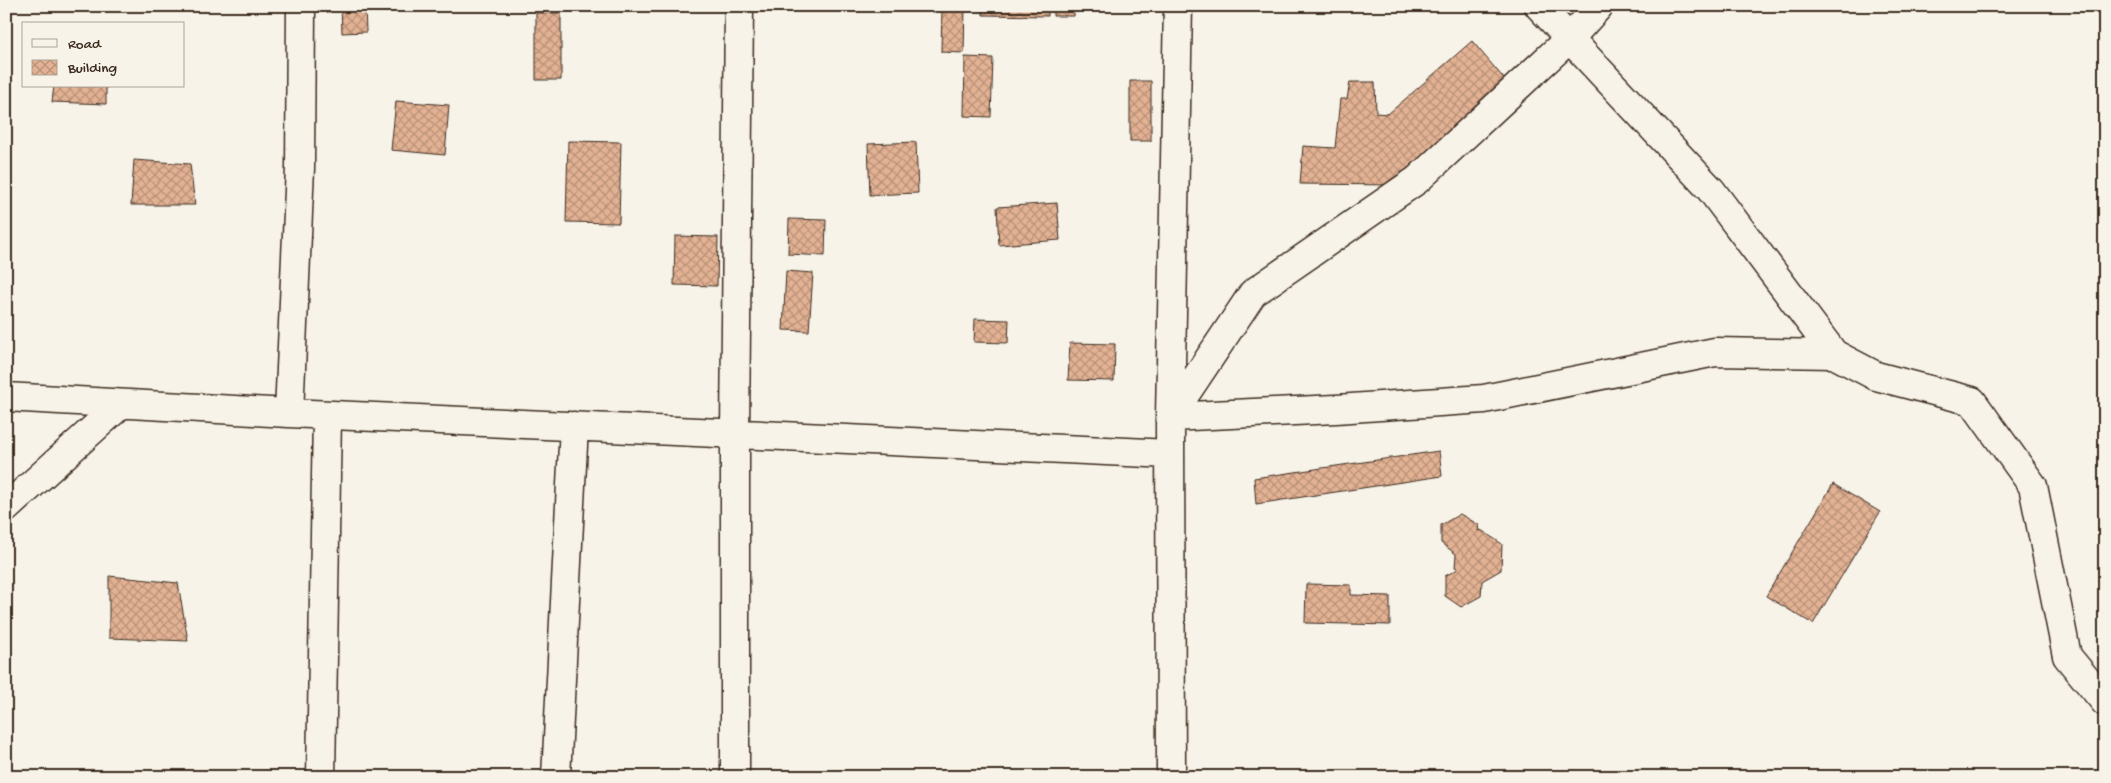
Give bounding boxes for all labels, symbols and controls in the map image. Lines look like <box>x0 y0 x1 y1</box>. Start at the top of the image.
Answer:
legend <box>22 22 185 88</box>
text: Road <box>68 36 102 54</box>
text: Building <box>67 60 117 78</box>

